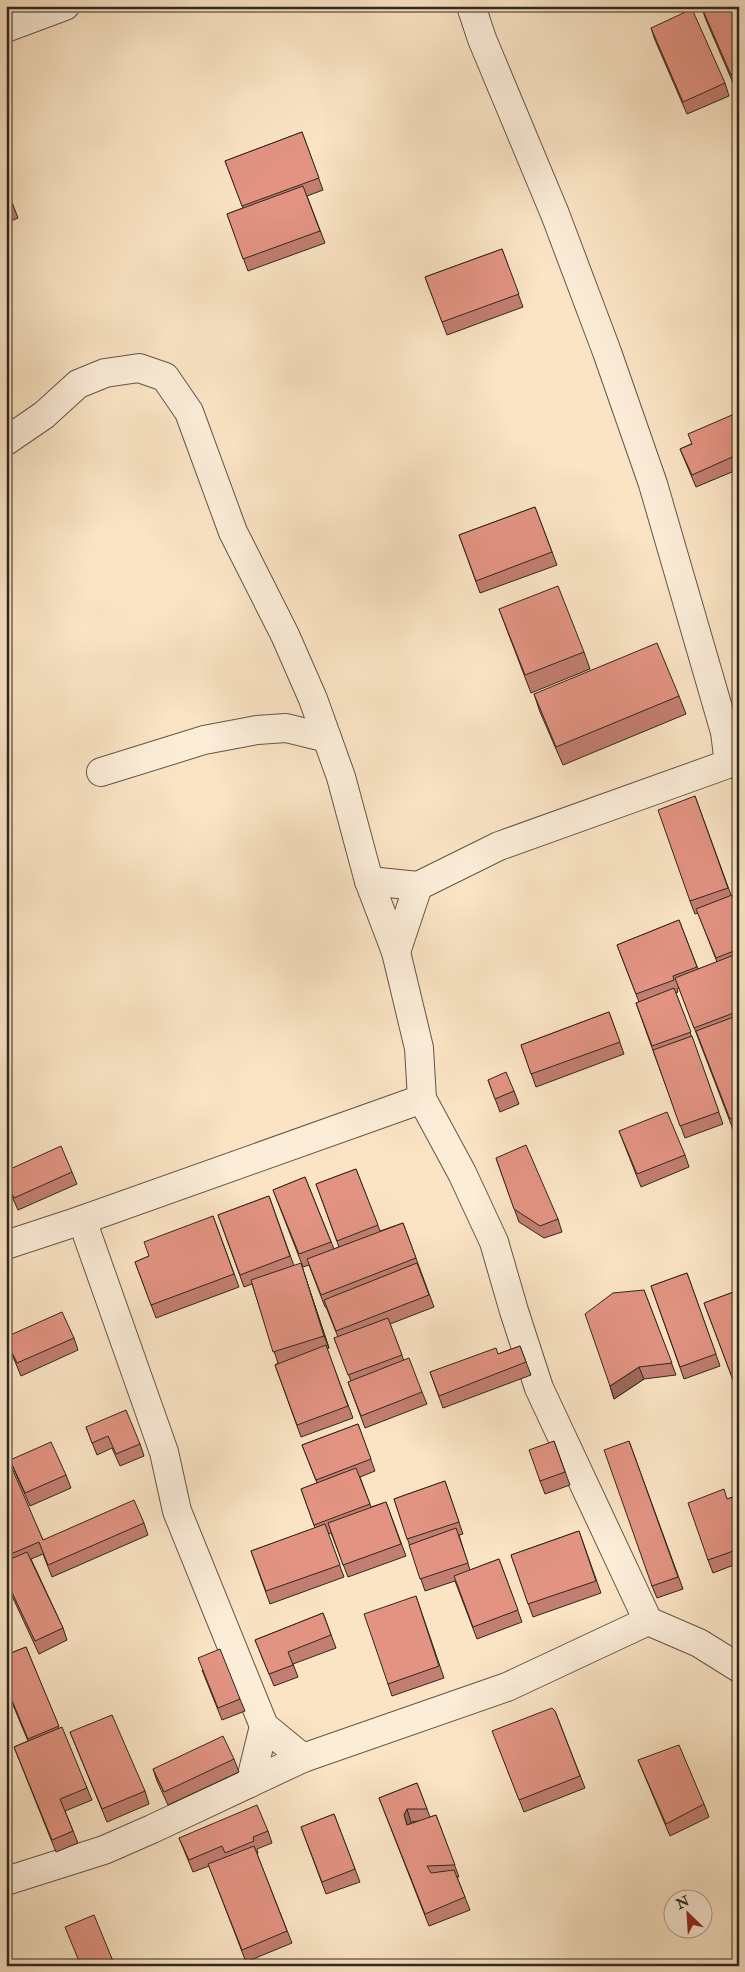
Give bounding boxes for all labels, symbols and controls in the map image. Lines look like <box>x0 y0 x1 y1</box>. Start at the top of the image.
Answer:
north arrow <box>662 1890 712 1940</box>
text: N <box>673 1892 692 1913</box>

